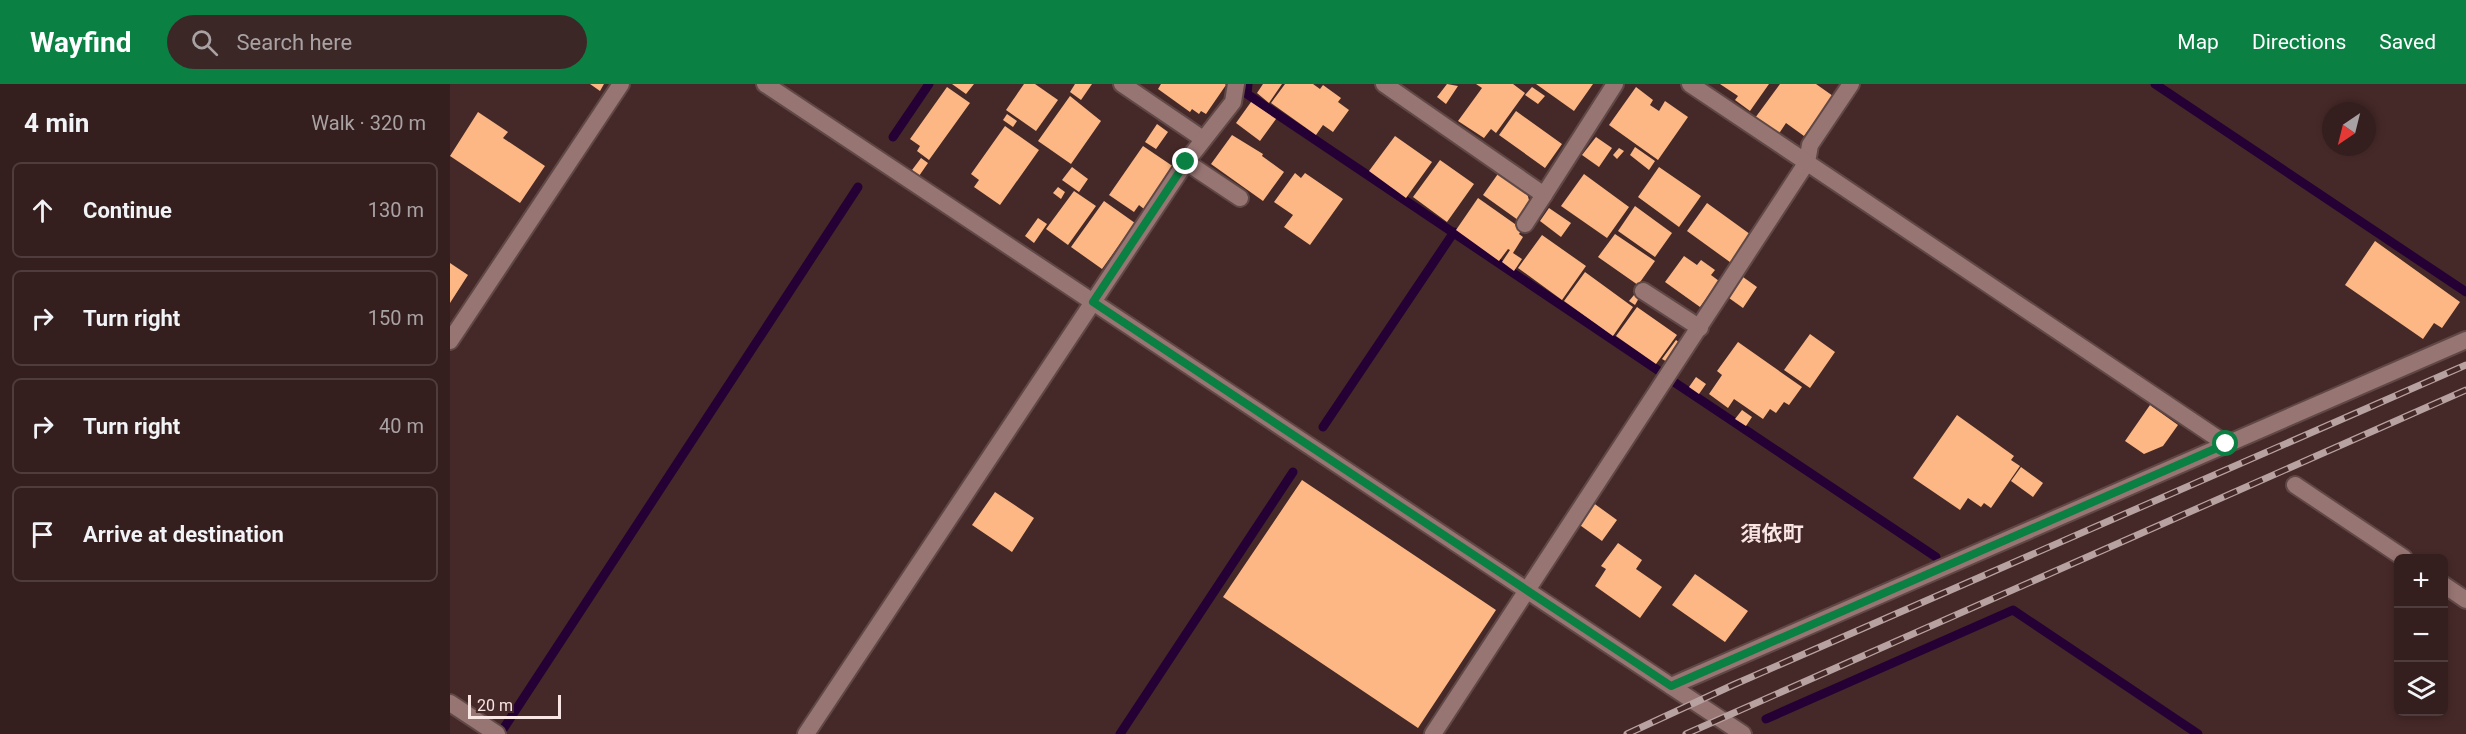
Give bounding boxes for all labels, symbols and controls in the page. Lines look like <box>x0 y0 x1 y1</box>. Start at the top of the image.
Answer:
search box <box>167 15 587 69</box>
text: Wayfind <box>30 26 131 59</box>
icon: search <box>188 26 221 59</box>
text: Search here <box>236 30 352 55</box>
text: Map <box>2177 30 2219 54</box>
text: Directions <box>2252 30 2346 54</box>
text: Saved <box>2379 30 2436 54</box>
north arrow <box>2322 102 2376 156</box>
text: 4 min <box>24 108 89 138</box>
text: Walk · 320 m <box>311 111 426 135</box>
route end <box>1172 148 1198 174</box>
icon: ahead <box>26 194 59 227</box>
text: Continue <box>83 198 172 223</box>
text: 130 m <box>368 198 424 222</box>
icon: right <box>26 302 59 335</box>
text: Turn right <box>83 306 180 331</box>
text: 150 m <box>368 306 424 330</box>
icon: right <box>26 410 59 443</box>
text: Turn right <box>83 414 180 439</box>
text: 40 m <box>379 414 424 438</box>
route start <box>2212 430 2238 456</box>
icon: arrive <box>26 518 59 551</box>
text: Arrive at destination <box>83 522 284 547</box>
district label: 須依町 <box>1741 522 1804 546</box>
map controls <box>2394 554 2448 716</box>
button: + <box>2394 554 2448 608</box>
button: − <box>2394 608 2448 662</box>
button: layers <box>2394 662 2448 716</box>
scale bar <box>468 692 561 720</box>
text: 20 m <box>477 696 513 715</box>

